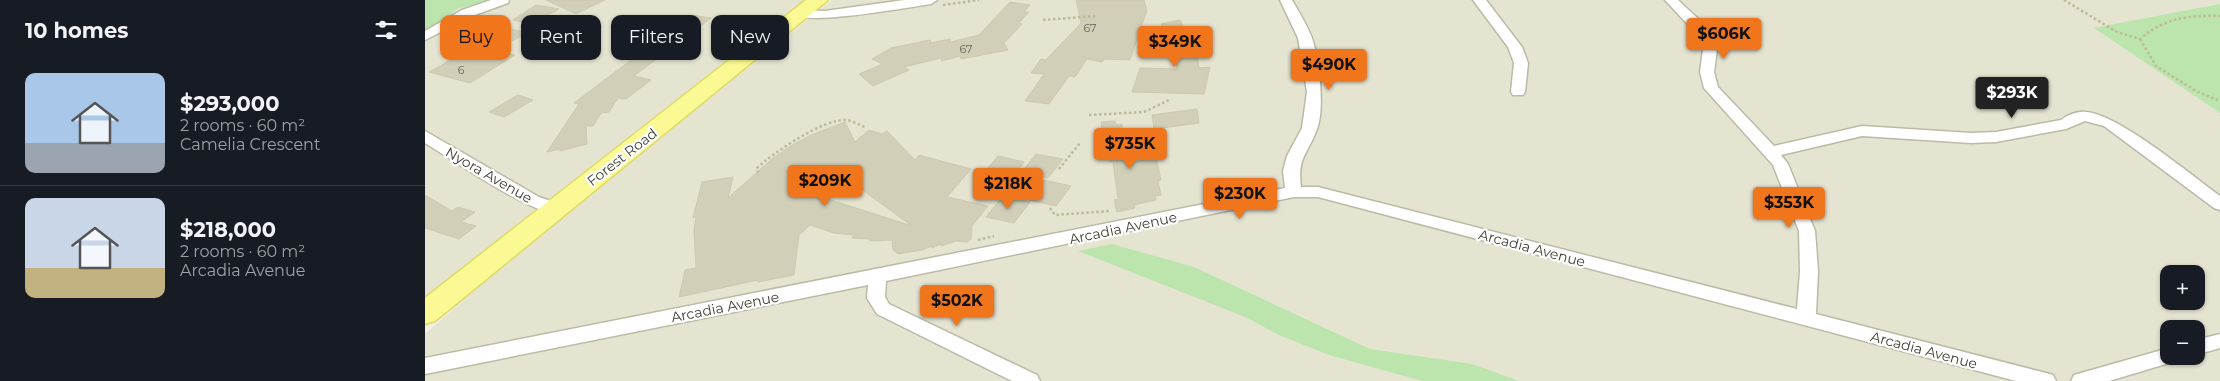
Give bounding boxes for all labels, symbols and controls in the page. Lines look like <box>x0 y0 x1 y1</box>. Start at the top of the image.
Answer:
chip: Buy <box>440 15 511 60</box>
chip: Rent <box>521 15 601 60</box>
chip: Filters <box>611 15 701 60</box>
chip: New <box>711 15 789 60</box>
icon: filters <box>372 16 400 44</box>
text: 10 homes <box>25 18 128 43</box>
pin: $606K <box>1689 18 1759 60</box>
house number: 67 <box>1083 21 1097 35</box>
text: $606K <box>1697 24 1751 43</box>
pin: $349K <box>1140 26 1210 68</box>
text: $349K <box>1149 32 1201 51</box>
house number: 67 <box>959 42 973 56</box>
pin: $490K <box>1294 48 1364 91</box>
text: $490K <box>1302 55 1356 74</box>
house number: 6 <box>458 63 465 77</box>
pin: $293K <box>1977 76 2047 119</box>
text: $293K <box>1987 83 2038 102</box>
text: $293,000 <box>180 91 279 116</box>
icon: home <box>65 93 125 153</box>
text: 2 rooms · 60 m² <box>180 116 305 135</box>
street label: Forest Road <box>583 124 661 190</box>
pin: $735K <box>1095 128 1165 170</box>
text: $735K <box>1105 134 1155 153</box>
text: Camelia Crescent <box>180 135 320 154</box>
street label: Nyora Avenue <box>442 143 536 207</box>
pin: $209K <box>790 164 860 207</box>
pin: $218K <box>973 168 1043 210</box>
text: $209K <box>799 171 851 190</box>
text: $218K <box>984 174 1032 193</box>
pin: $230K <box>1205 178 1275 220</box>
text: $230K <box>1214 184 1266 203</box>
pin: $353K <box>1754 186 1824 229</box>
text: $353K <box>1764 193 1814 212</box>
street label: Arcadia Avenue <box>1068 208 1178 248</box>
text: $218,000 <box>180 217 276 242</box>
icon: home <box>65 218 125 278</box>
street label: Arcadia Avenue <box>1477 225 1587 271</box>
text: 2 rooms · 60 m² <box>180 242 305 261</box>
text: Arcadia Avenue <box>180 261 305 280</box>
map controls <box>2160 265 2205 365</box>
button: + <box>2160 265 2205 310</box>
pin: $502K <box>922 284 992 327</box>
street label: Arcadia Avenue <box>669 288 781 326</box>
text: $502K <box>931 291 983 310</box>
button: − <box>2160 320 2205 365</box>
street label: Arcadia Avenue <box>1869 327 1979 373</box>

